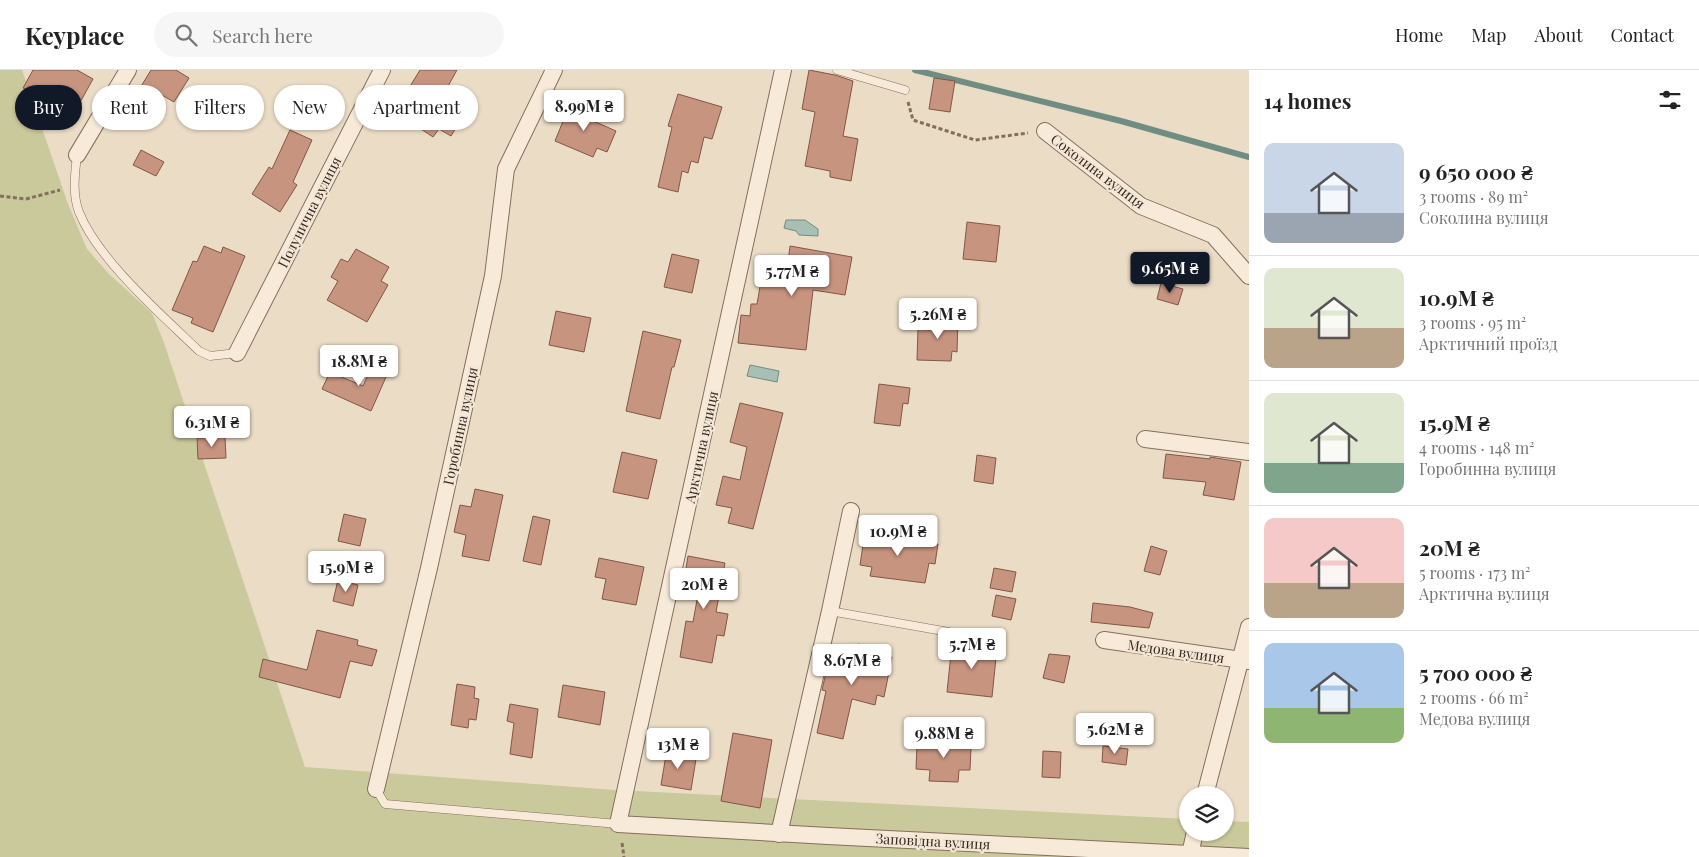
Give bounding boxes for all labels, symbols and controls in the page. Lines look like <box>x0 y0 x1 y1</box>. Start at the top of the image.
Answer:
search box <box>154 12 504 57</box>
text: Keyplace <box>25 19 124 51</box>
icon: search <box>172 21 200 49</box>
text: Search here <box>212 22 313 48</box>
text: Home <box>1395 23 1443 47</box>
text: Map <box>1471 23 1506 47</box>
text: About <box>1534 23 1583 47</box>
text: Contact <box>1611 23 1674 47</box>
chip: Buy <box>15 85 82 130</box>
chip: Rent <box>92 85 166 130</box>
chip: Filters <box>176 85 264 130</box>
chip: New <box>274 85 345 130</box>
chip: Apartment <box>355 85 478 130</box>
text: 14 homes <box>1264 86 1351 114</box>
icon: filters <box>1656 86 1684 114</box>
pin: 8.99M ₴ <box>538 90 630 132</box>
text: 8.99M ₴ <box>555 95 613 116</box>
street label: Соколина вулиця <box>1047 129 1149 213</box>
street label: Полунична вулиця <box>273 153 345 271</box>
text: 9 650 000 ₴ <box>1419 157 1533 185</box>
icon: home <box>1304 163 1364 223</box>
text: 3 rooms · 89 m² <box>1419 186 1528 207</box>
text: Соколина вулиця <box>1419 207 1549 228</box>
pin: 9.65M ₴ <box>1124 252 1216 294</box>
pin: 5.77M ₴ <box>746 254 838 297</box>
text: 9.65M ₴ <box>1142 257 1198 278</box>
text: 5.77M ₴ <box>765 260 819 281</box>
text: 10.9M ₴ <box>1419 283 1494 311</box>
icon: home <box>1304 288 1364 348</box>
pin: 5.26M ₴ <box>892 298 984 340</box>
text: 5.26M ₴ <box>910 303 966 324</box>
text: 3 rooms · 95 m² <box>1419 312 1526 333</box>
text: Арктичний проїзд <box>1419 333 1558 354</box>
pin: 18.8M ₴ <box>313 344 405 387</box>
text: 18.8M ₴ <box>331 350 387 371</box>
street label: Горобинна вулиця <box>438 365 482 487</box>
street label: Арктична вулиця <box>680 389 722 506</box>
pin: 6.31M ₴ <box>166 406 258 448</box>
text: 15.9M ₴ <box>1419 408 1490 436</box>
text: 6.31M ₴ <box>185 411 239 432</box>
icon: home <box>1304 413 1364 473</box>
text: 4 rooms · 148 m² <box>1419 437 1535 458</box>
text: Горобинна вулиця <box>1419 458 1556 479</box>
pin: 10.9M ₴ <box>852 514 944 557</box>
text: 10.9M ₴ <box>870 520 926 541</box>
text: 20M ₴ <box>1419 533 1480 561</box>
icon: home <box>1304 538 1364 598</box>
pin: 15.9M ₴ <box>300 550 392 593</box>
text: 15.9M ₴ <box>319 556 373 577</box>
text: 5 rooms · 173 m² <box>1419 562 1531 583</box>
pin: 20M ₴ <box>669 568 739 610</box>
text: 20M ₴ <box>681 573 727 594</box>
text: Арктична вулиця <box>1419 583 1550 604</box>
pin: 5.7M ₴ <box>931 628 1013 670</box>
text: 5.7M ₴ <box>949 633 995 654</box>
street label: Медова вулиця <box>1126 635 1226 667</box>
pin: 8.67M ₴ <box>806 644 898 686</box>
text: 8.67M ₴ <box>823 649 881 670</box>
text: 5 700 000 ₴ <box>1419 658 1532 686</box>
icon: home <box>1304 663 1364 723</box>
text: 2 rooms · 66 m² <box>1419 687 1529 708</box>
text: Медова вулиця <box>1419 708 1530 729</box>
pin: 5.62M ₴ <box>1069 712 1161 755</box>
pin: 9.88M ₴ <box>898 716 990 759</box>
text: 5.62M ₴ <box>1087 718 1143 739</box>
text: 9.88M ₴ <box>915 722 973 743</box>
pin: 13M ₴ <box>643 728 713 770</box>
text: 13M ₴ <box>657 733 699 754</box>
map controls <box>1179 786 1234 841</box>
button: layers <box>1179 786 1234 841</box>
street label: Заповідна вулиця <box>875 829 991 854</box>

